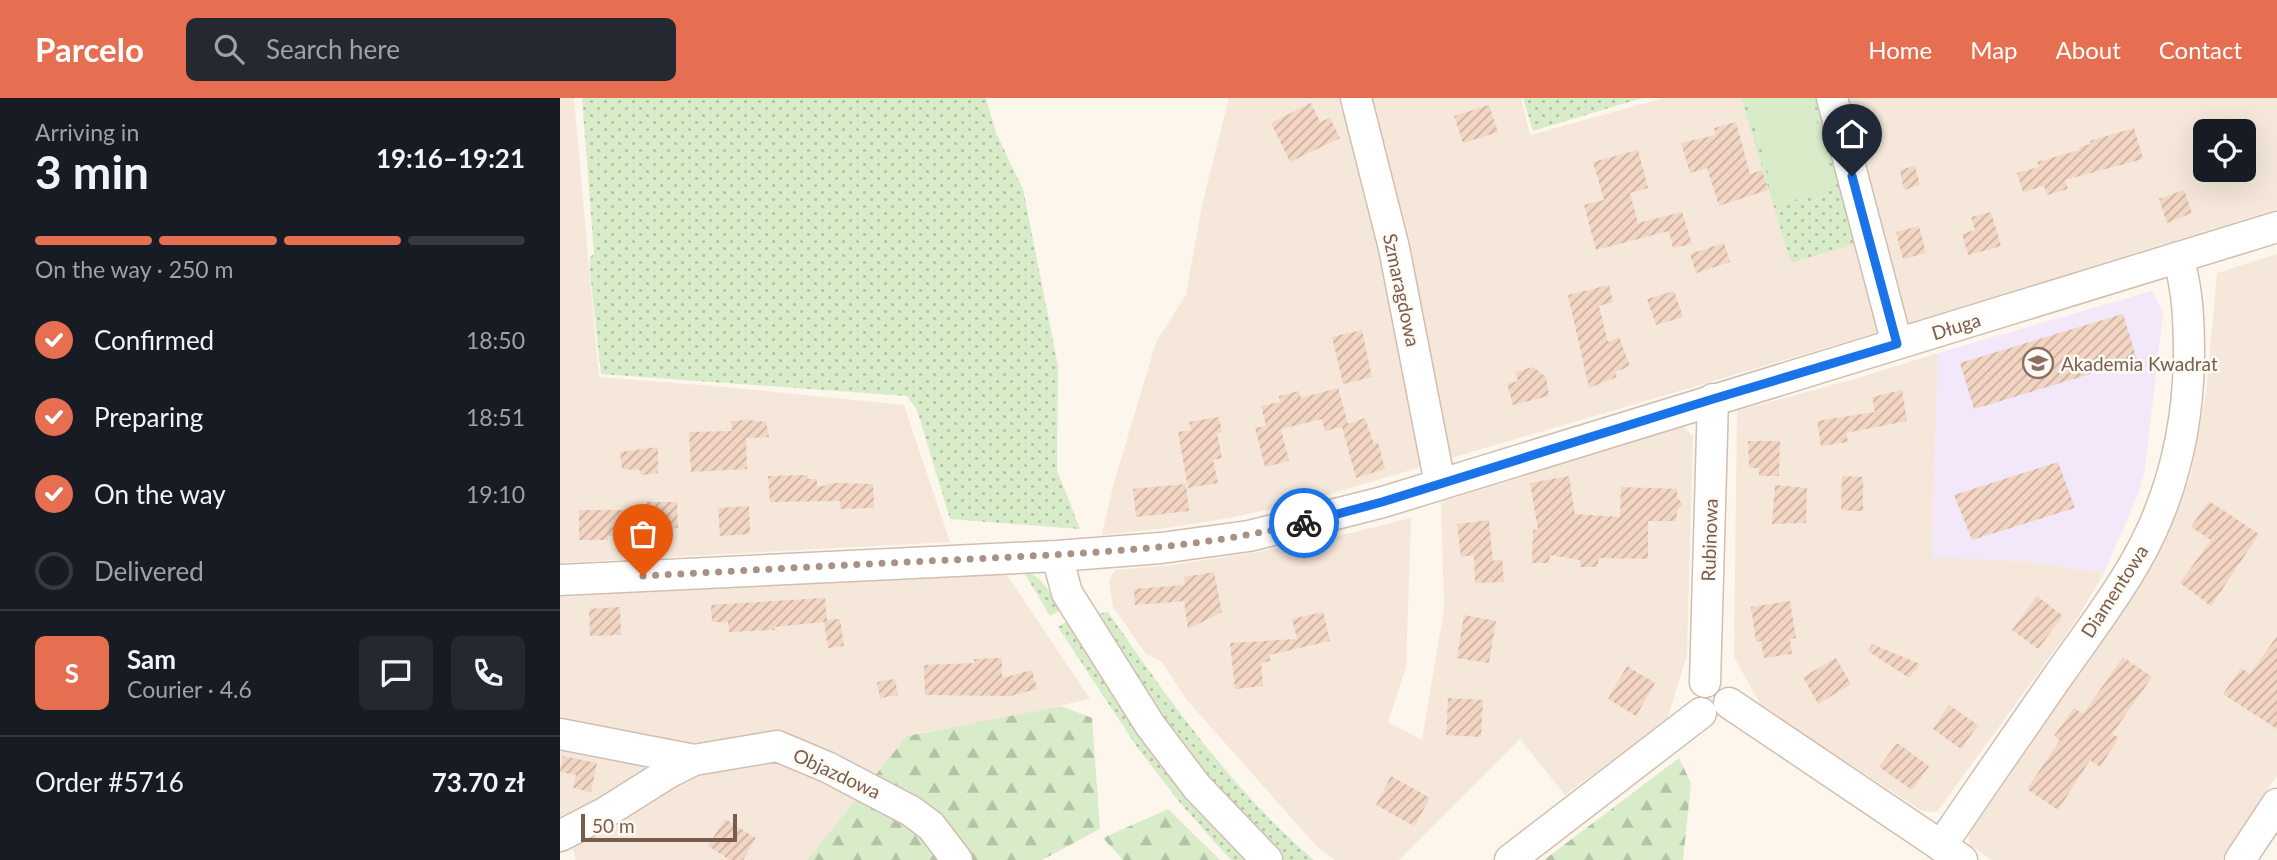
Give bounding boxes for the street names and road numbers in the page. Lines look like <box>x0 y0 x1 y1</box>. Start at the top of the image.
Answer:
street label: Szmaragdowa <box>1379 231 1425 349</box>
street label: Długa <box>1929 308 1983 344</box>
street label: Rubinowa <box>1696 498 1722 582</box>
street label: Diamentowa <box>2075 540 2153 642</box>
street label: Objazdowa <box>790 743 884 803</box>

